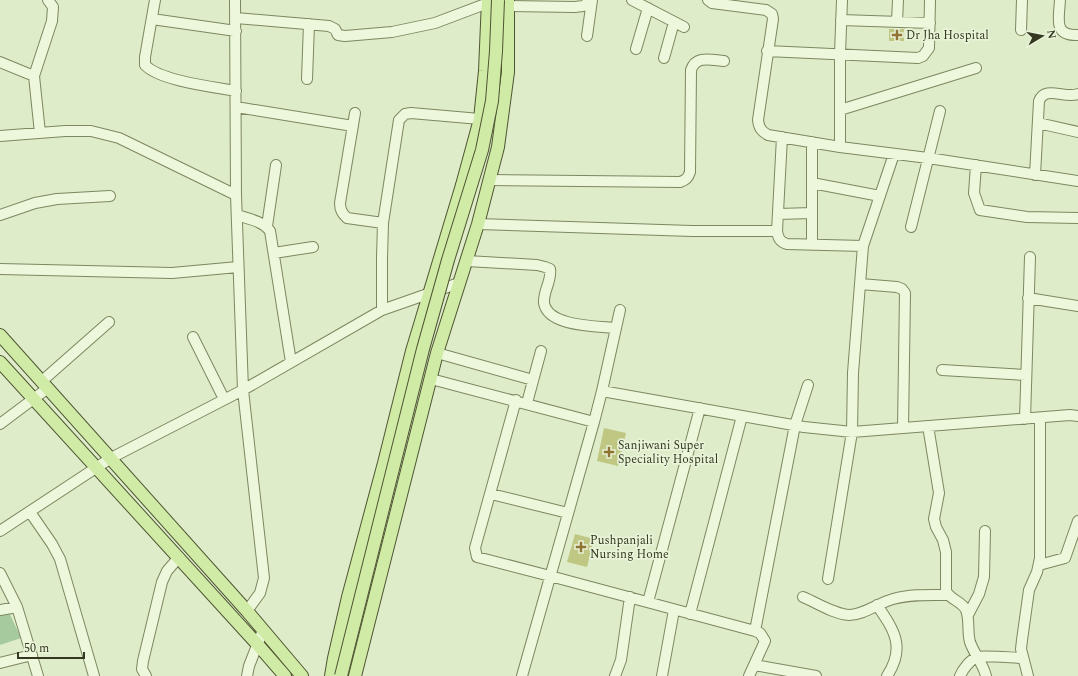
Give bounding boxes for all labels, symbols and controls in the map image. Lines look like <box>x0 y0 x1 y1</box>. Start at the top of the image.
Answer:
north arrow <box>1022 16 1062 56</box>
place label: Dr Jha Hospital <box>906 26 989 45</box>
text: N <box>1042 28 1061 40</box>
marker: Dr Jha Hospital <box>891 29 903 41</box>
place label: Sanjiwani Super Speciality Hospital <box>618 436 718 469</box>
marker: Sanjiwani Super Speciality Hospital <box>603 446 615 458</box>
place label: Pushpanjali Nursing Home <box>590 531 669 564</box>
marker: Pushpanjali Nursing Home <box>575 541 587 553</box>
scale bar <box>18 634 84 660</box>
text: 50 m <box>24 639 49 658</box>

